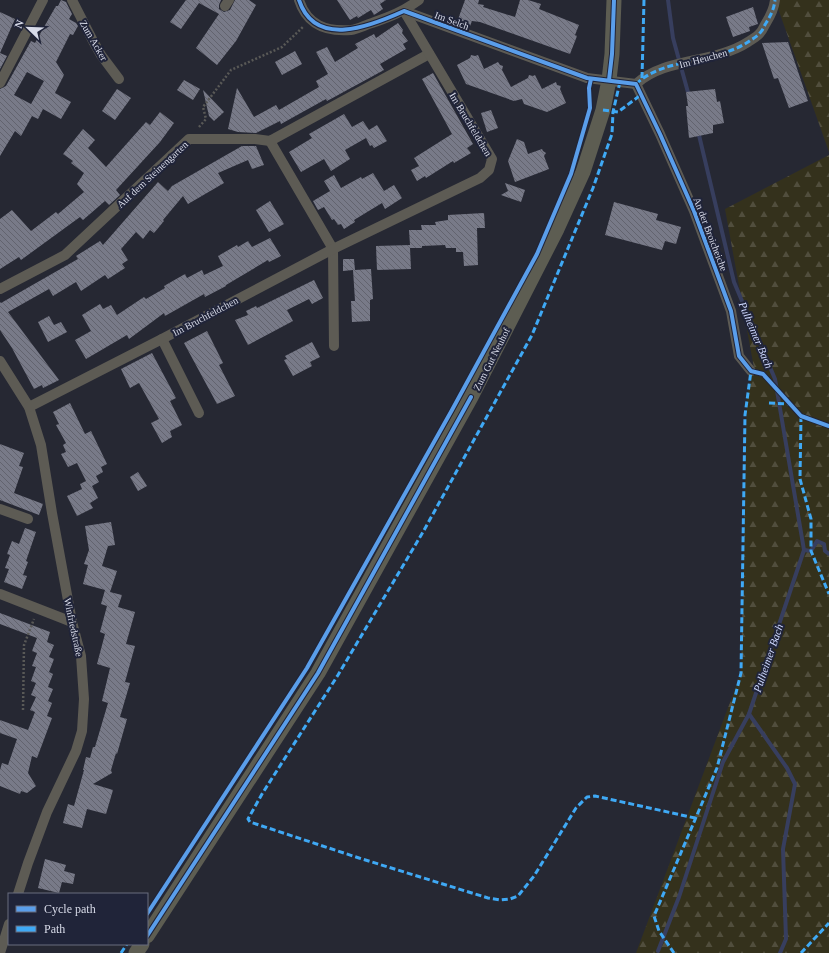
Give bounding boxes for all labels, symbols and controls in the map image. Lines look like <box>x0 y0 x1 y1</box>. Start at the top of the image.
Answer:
north arrow <box>8 8 48 48</box>
street label: Im Selch <box>433 9 471 32</box>
text: N <box>12 18 26 30</box>
street label: Zum Acker <box>77 18 110 63</box>
street label: Im Heuchen <box>678 47 728 70</box>
street label: Im Bruchfeldchen <box>447 90 494 158</box>
street label: Auf dem Steinengarten <box>115 139 190 210</box>
street label: An der Broicheiche <box>691 196 730 273</box>
street label: Im Bruchfeldchen <box>171 295 240 338</box>
water label: Pulheimer Bach <box>736 299 776 371</box>
street label: Zum Gut Neuhof <box>471 325 512 392</box>
street label: Winfriedstraße <box>62 597 85 658</box>
water label: Pulheimer Bach <box>750 622 785 695</box>
legend <box>8 893 148 945</box>
text: Cycle path <box>44 902 96 916</box>
text: Path <box>44 922 65 936</box>

